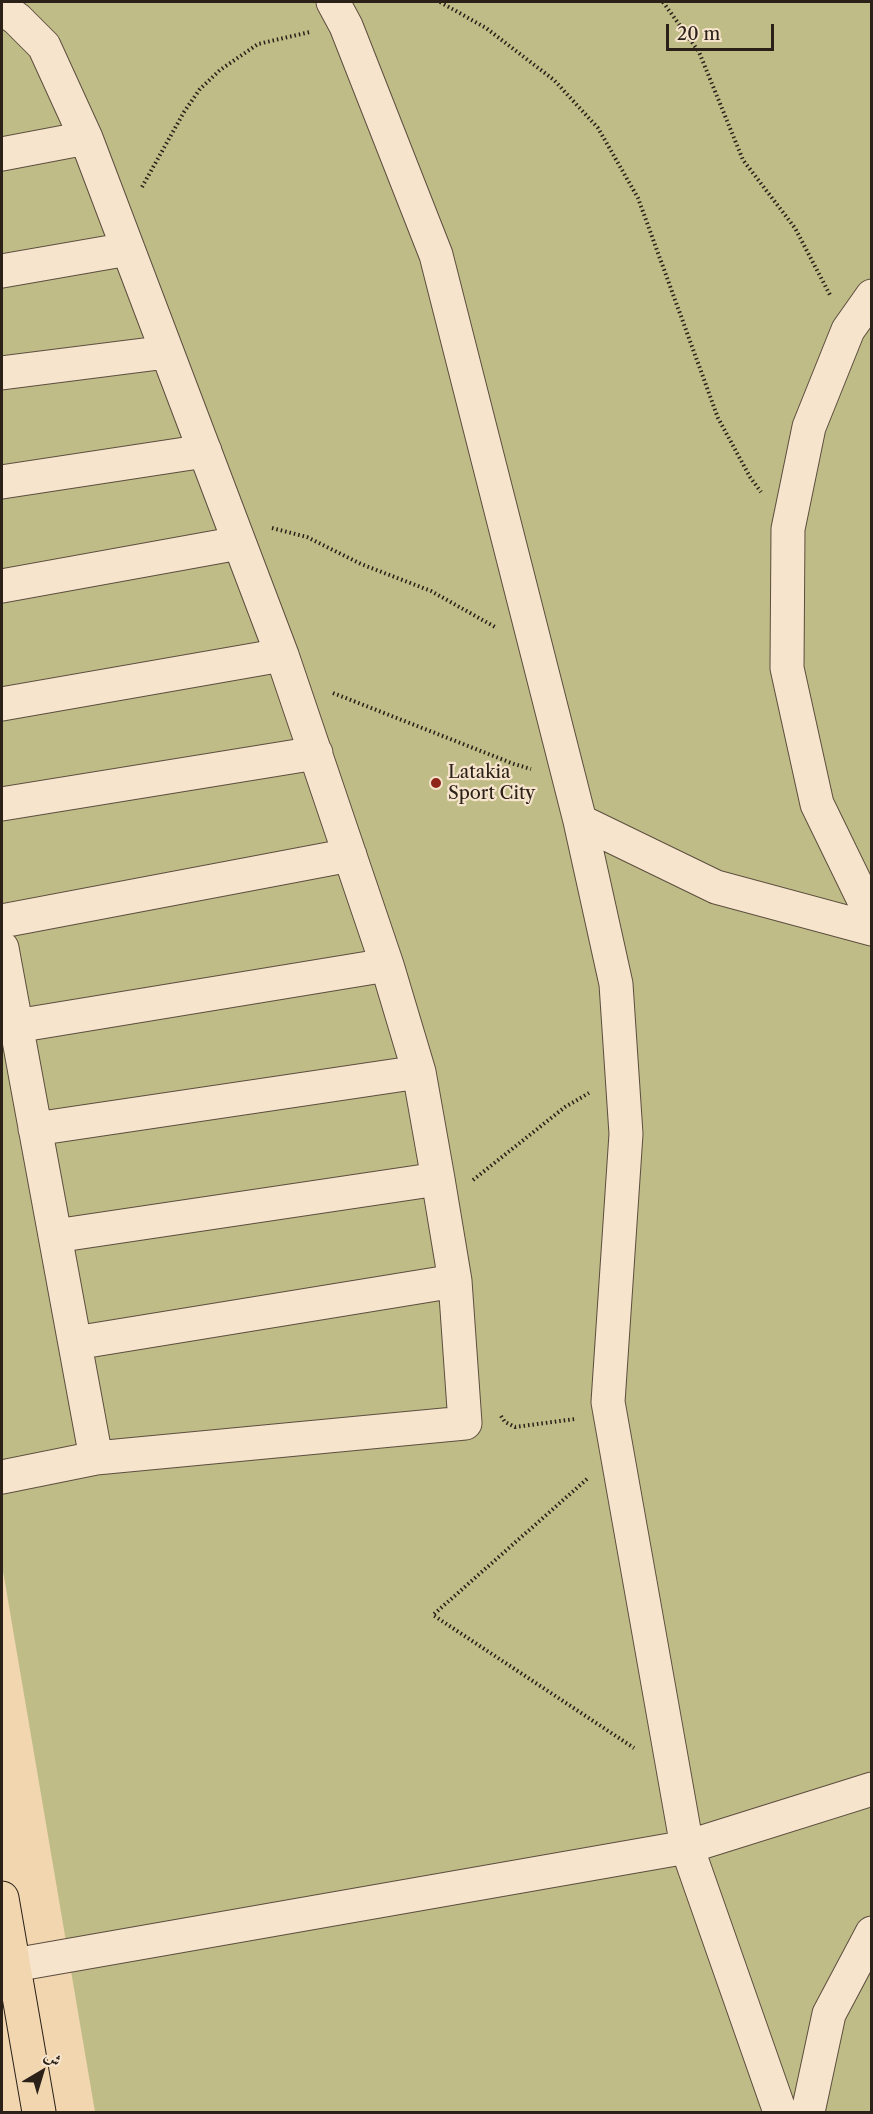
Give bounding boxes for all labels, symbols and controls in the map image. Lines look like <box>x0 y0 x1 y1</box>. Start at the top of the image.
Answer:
scale bar <box>669 12 777 50</box>
text: 20 m <box>677 23 720 45</box>
place label: Latakia Sport City <box>448 762 535 804</box>
marker: Latakia Sport City <box>429 776 443 790</box>
north arrow <box>12 2042 72 2102</box>
text: ش <box>41 2045 65 2071</box>

